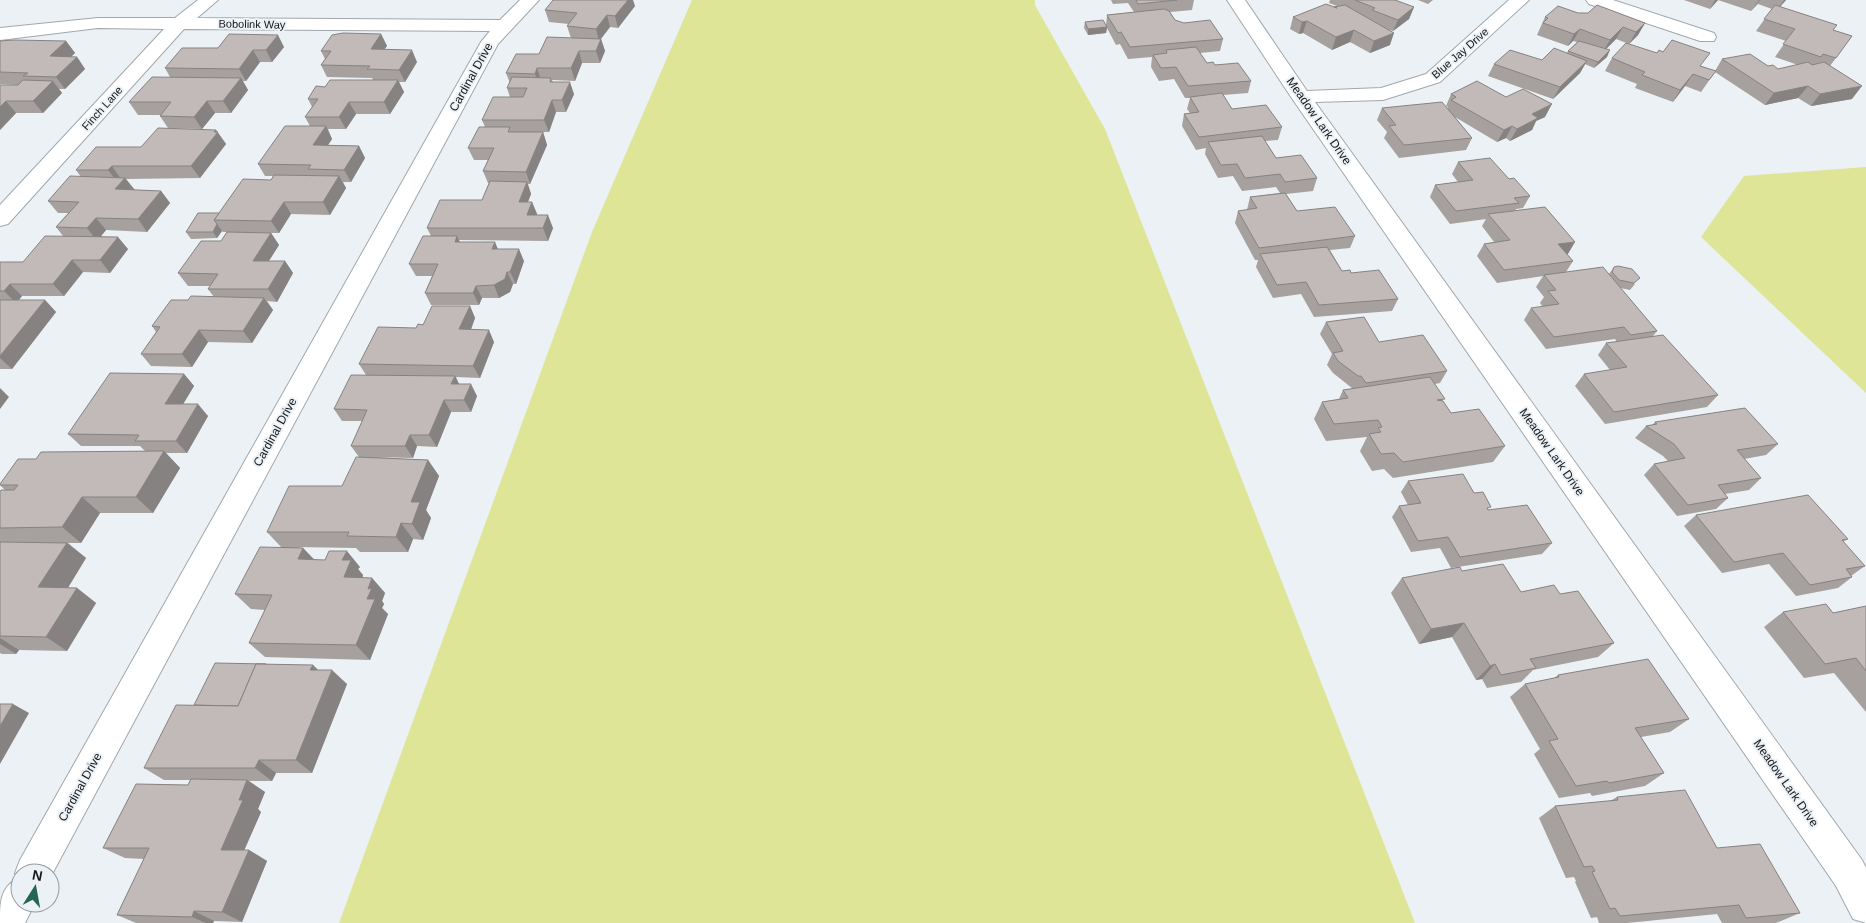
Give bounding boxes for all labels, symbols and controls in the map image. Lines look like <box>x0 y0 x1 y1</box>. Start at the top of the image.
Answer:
street label: Bobolink Way <box>218 17 286 31</box>
street label: Blue Jay Drive <box>1429 25 1491 81</box>
street label: Cardinal Drive <box>446 40 496 114</box>
street label: Meadow Lark Drive <box>1284 75 1355 168</box>
street label: Finch Lane <box>79 84 125 132</box>
street label: Cardinal Drive <box>250 395 300 469</box>
street label: Meadow Lark Drive <box>1517 406 1588 499</box>
street label: Meadow Lark Drive <box>1751 737 1822 830</box>
street label: Cardinal Drive <box>55 750 105 824</box>
north arrow <box>10 863 60 913</box>
text: N <box>31 866 44 884</box>

